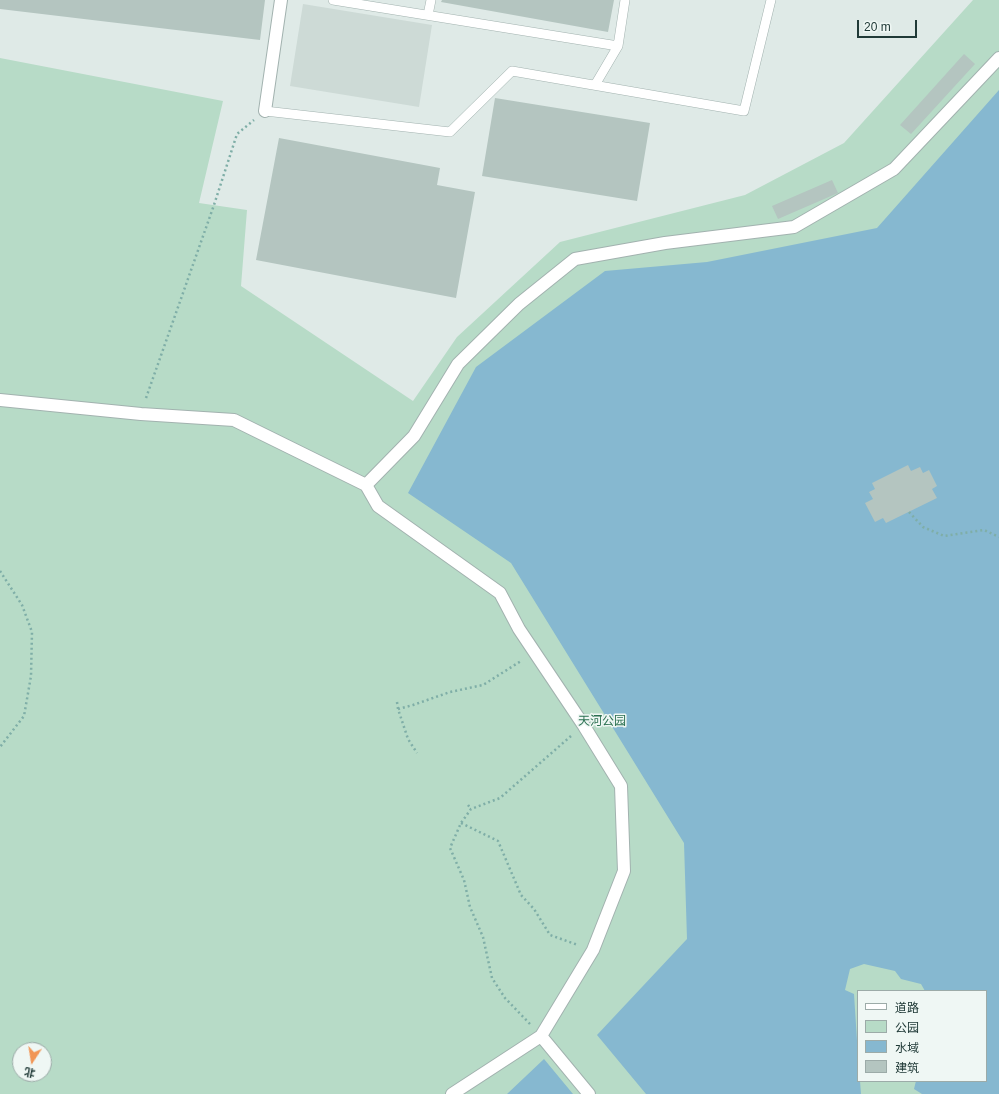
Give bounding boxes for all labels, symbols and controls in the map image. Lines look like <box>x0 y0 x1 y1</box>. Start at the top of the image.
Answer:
scale bar <box>859 12 919 38</box>
text: 20 m <box>864 20 891 34</box>
park label: 天河公园 <box>578 715 626 729</box>
legend <box>857 990 987 1082</box>
text: 道路 <box>895 1001 919 1015</box>
text: 公园 <box>895 1021 919 1035</box>
text: 水域 <box>895 1041 919 1055</box>
north arrow <box>12 1042 52 1082</box>
text: 建筑 <box>895 1061 919 1075</box>
text: 北 <box>23 1066 36 1080</box>

